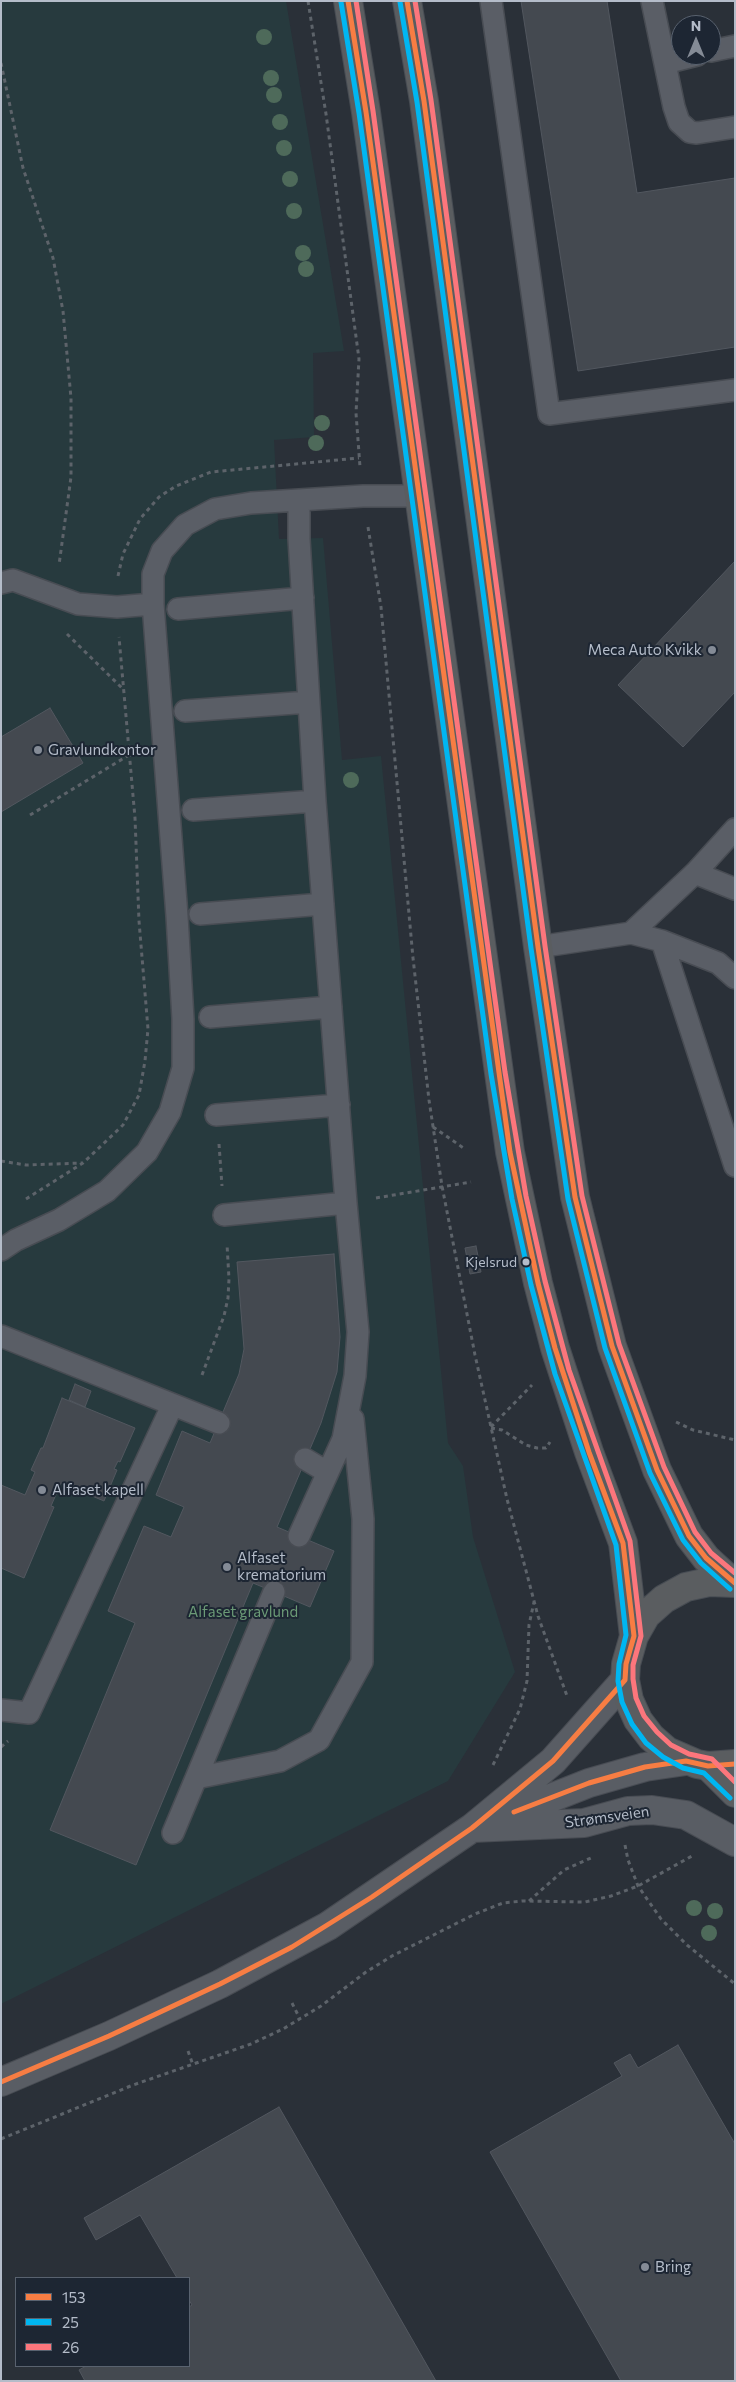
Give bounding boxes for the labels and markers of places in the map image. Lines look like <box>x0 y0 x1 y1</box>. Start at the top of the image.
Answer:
place label: Meca Auto Kvikk <box>588 641 702 659</box>
marker: Meca Auto Kvikk <box>706 644 718 656</box>
place label: Gravlundkontor <box>48 741 156 759</box>
marker: Gravlundkontor <box>32 744 44 756</box>
place label: Kjelsrud <box>465 1254 517 1270</box>
marker: Kjelsrud <box>521 1257 531 1267</box>
place label: Alfaset kapell <box>52 1481 144 1499</box>
marker: Alfaset kapell <box>36 1484 48 1496</box>
place label: Alfaset krematorium <box>237 1549 326 1584</box>
marker: Alfaset krematorium <box>221 1561 233 1573</box>
place label: Bring <box>655 2258 691 2276</box>
marker: Bring <box>639 2261 651 2273</box>

